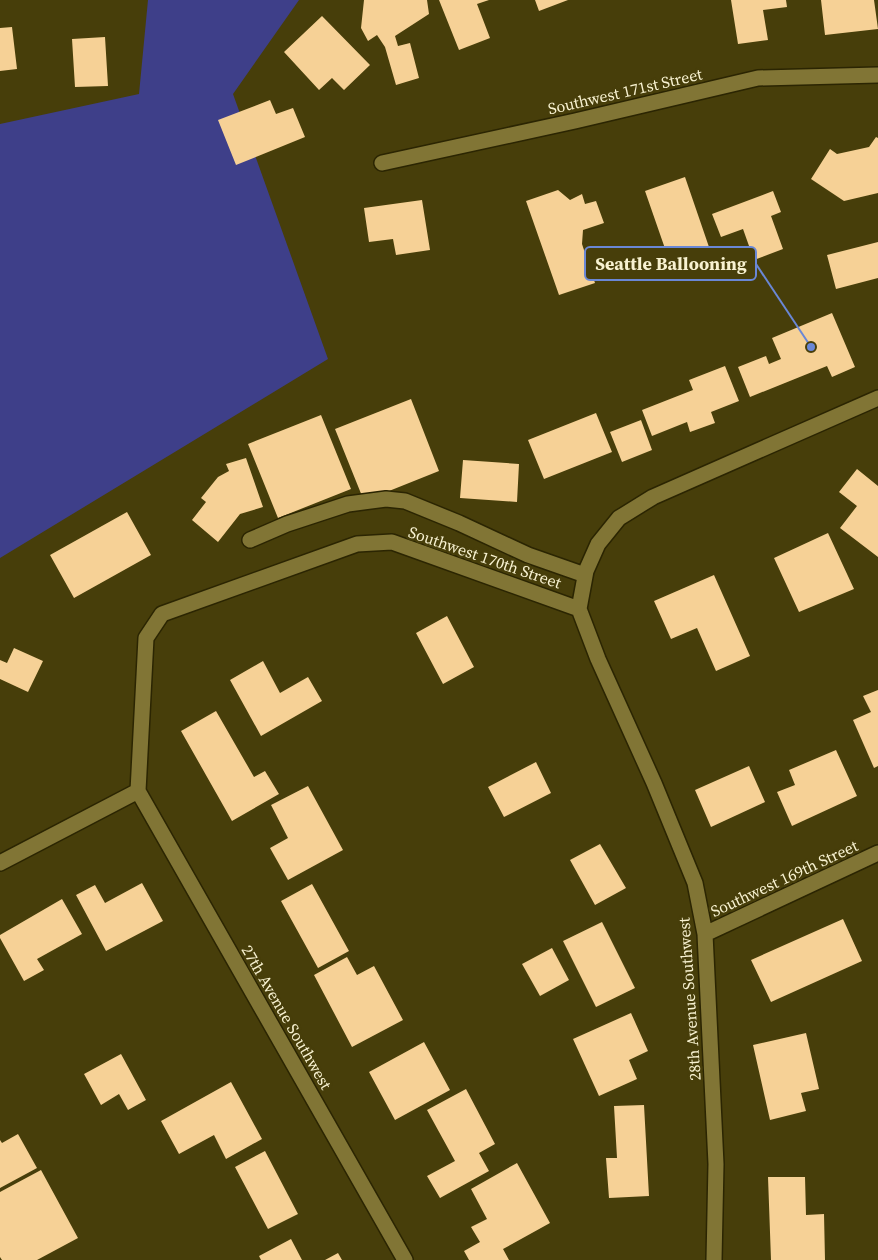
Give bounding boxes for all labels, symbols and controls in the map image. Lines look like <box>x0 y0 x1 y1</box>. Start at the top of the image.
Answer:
street label: Southwest 171st Street <box>546 62 705 119</box>
callout: Seattle Ballooning <box>585 247 756 280</box>
text: Seattle Ballooning <box>595 251 747 276</box>
street label: Southwest 170th Street <box>406 521 565 594</box>
street label: Southwest 169th Street <box>707 834 862 922</box>
street label: 28th Avenue Southwest <box>672 916 706 1081</box>
street label: 27th Avenue Southwest <box>237 941 338 1094</box>

